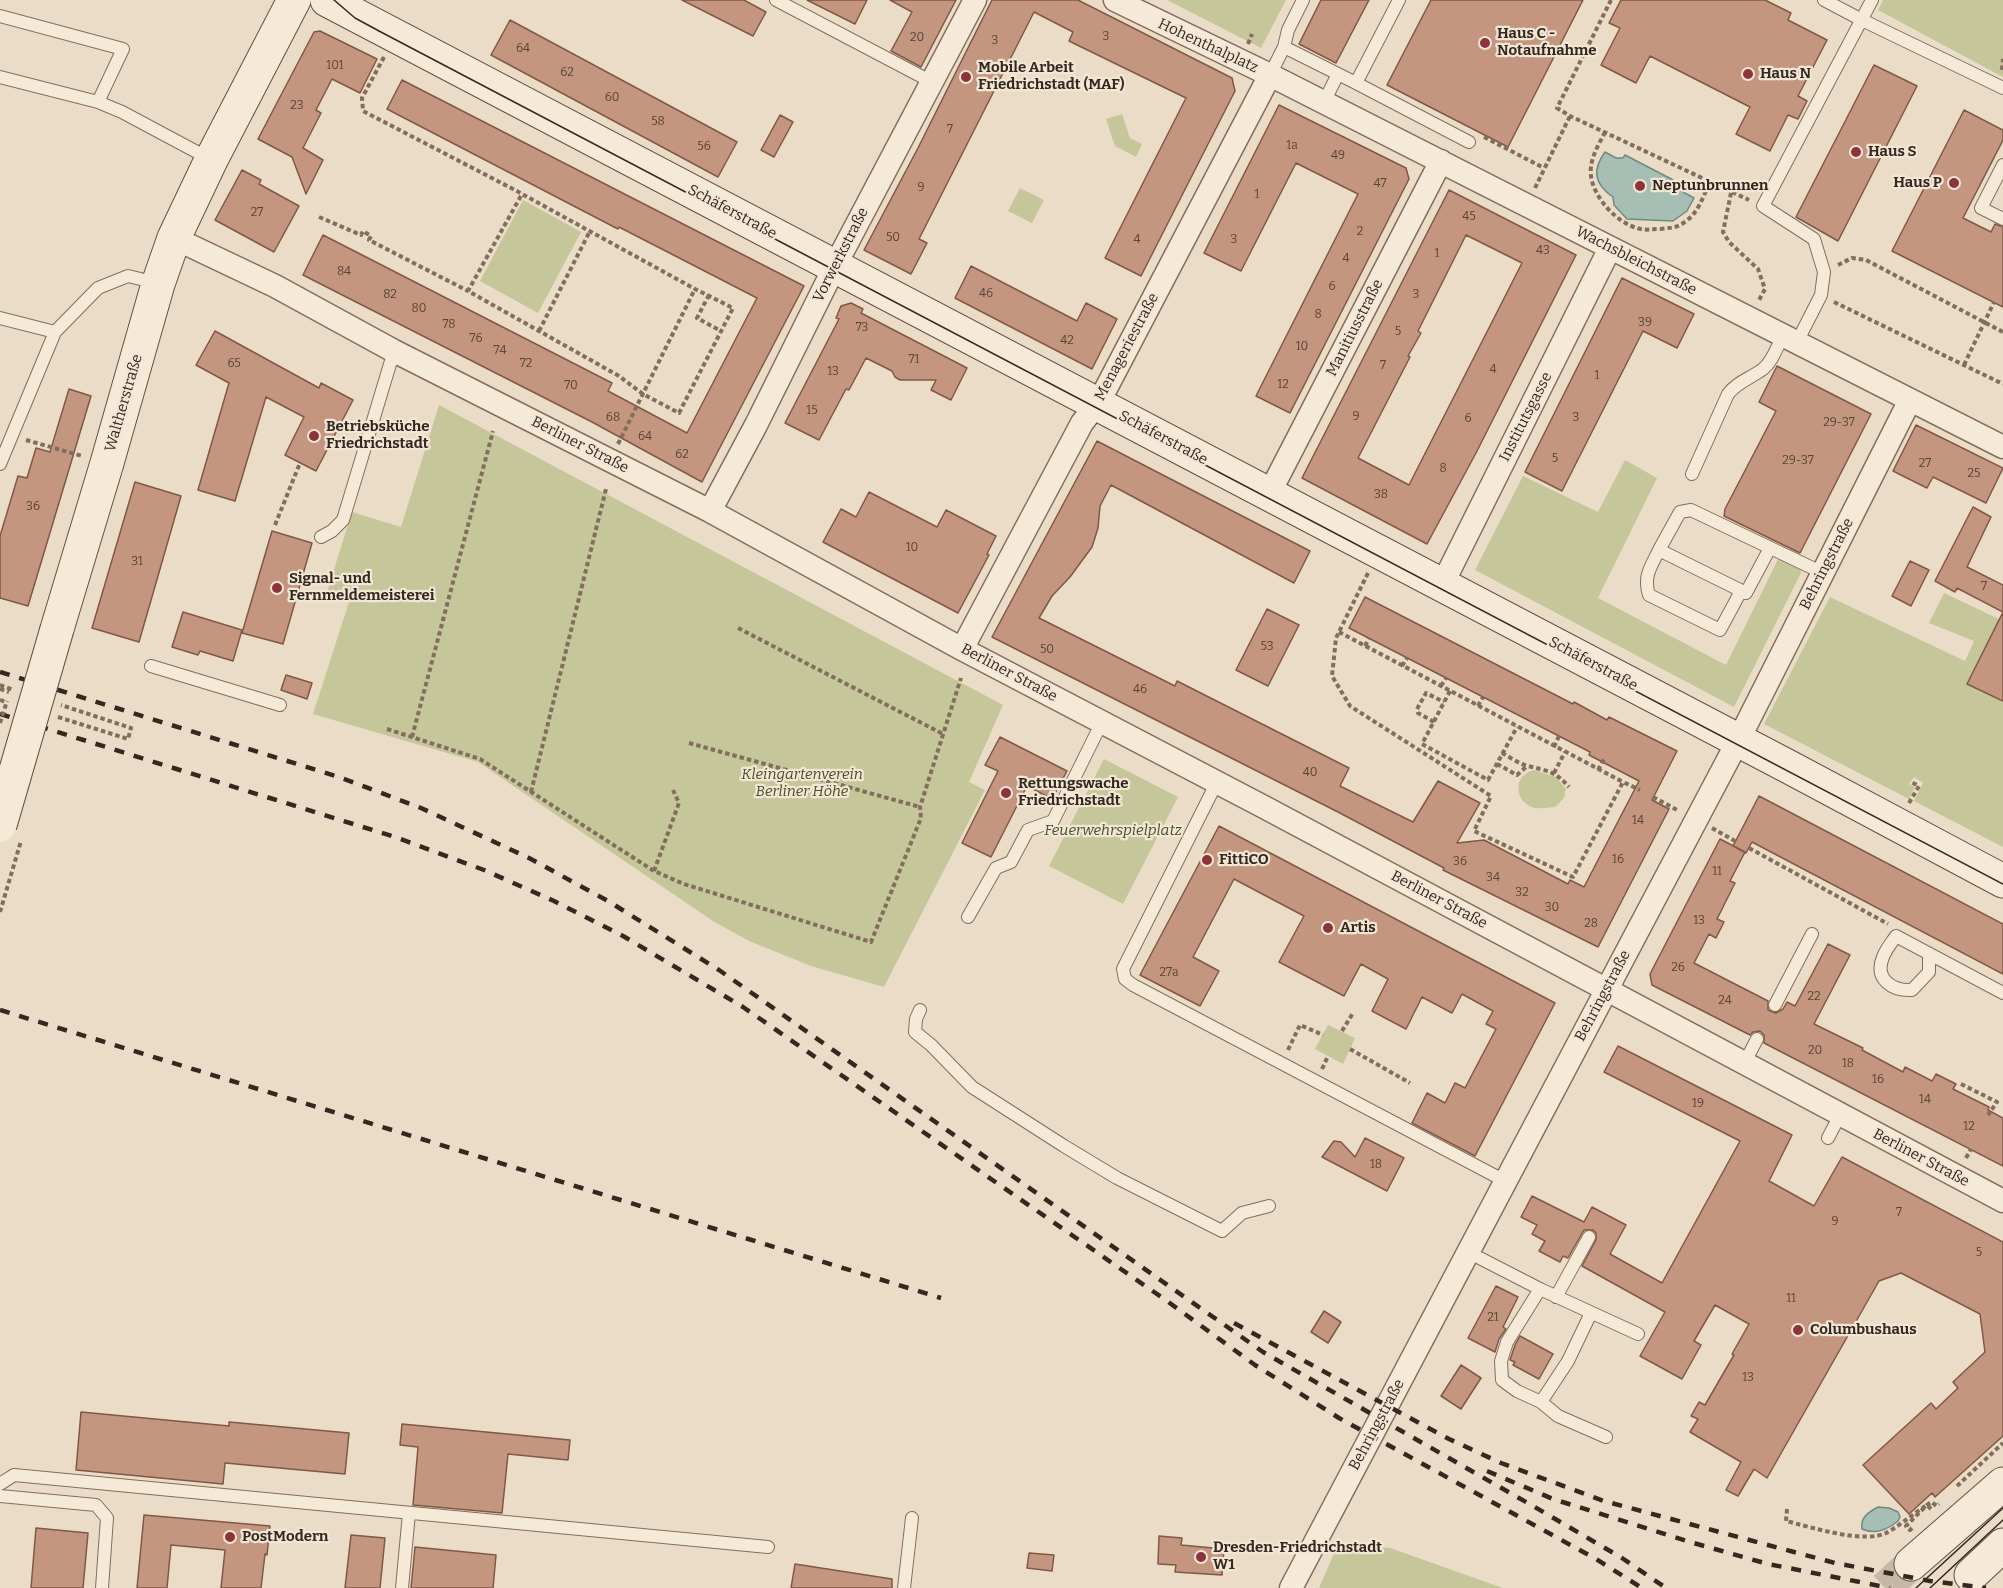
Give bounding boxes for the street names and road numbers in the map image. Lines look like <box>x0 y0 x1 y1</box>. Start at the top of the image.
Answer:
street label: Hohenthalplatz <box>1155 15 1261 77</box>
street label: Schäferstraße <box>684 181 780 243</box>
street label: Vorwerkstraße <box>809 205 873 305</box>
street label: Wachsbleichstraße <box>1572 223 1700 299</box>
street label: Manitiusstraße <box>1323 276 1387 380</box>
street label: Menageriestraße <box>1091 290 1163 404</box>
street label: Waltherstraße <box>101 352 147 454</box>
street label: Institutsgasse <box>1496 369 1556 465</box>
street label: Schäferstraße <box>1115 407 1211 469</box>
street label: Berliner Straße <box>528 413 632 477</box>
street label: Behringstraße <box>1796 515 1858 613</box>
street label: Schäferstraße <box>1545 633 1641 695</box>
street label: Berliner Straße <box>958 640 1060 706</box>
street label: Berliner Straße <box>1388 867 1490 933</box>
street label: Behringstraße <box>1571 947 1635 1045</box>
street label: Berliner Straße <box>1870 1125 1972 1191</box>
street label: Behringstraße <box>1345 1376 1409 1474</box>

